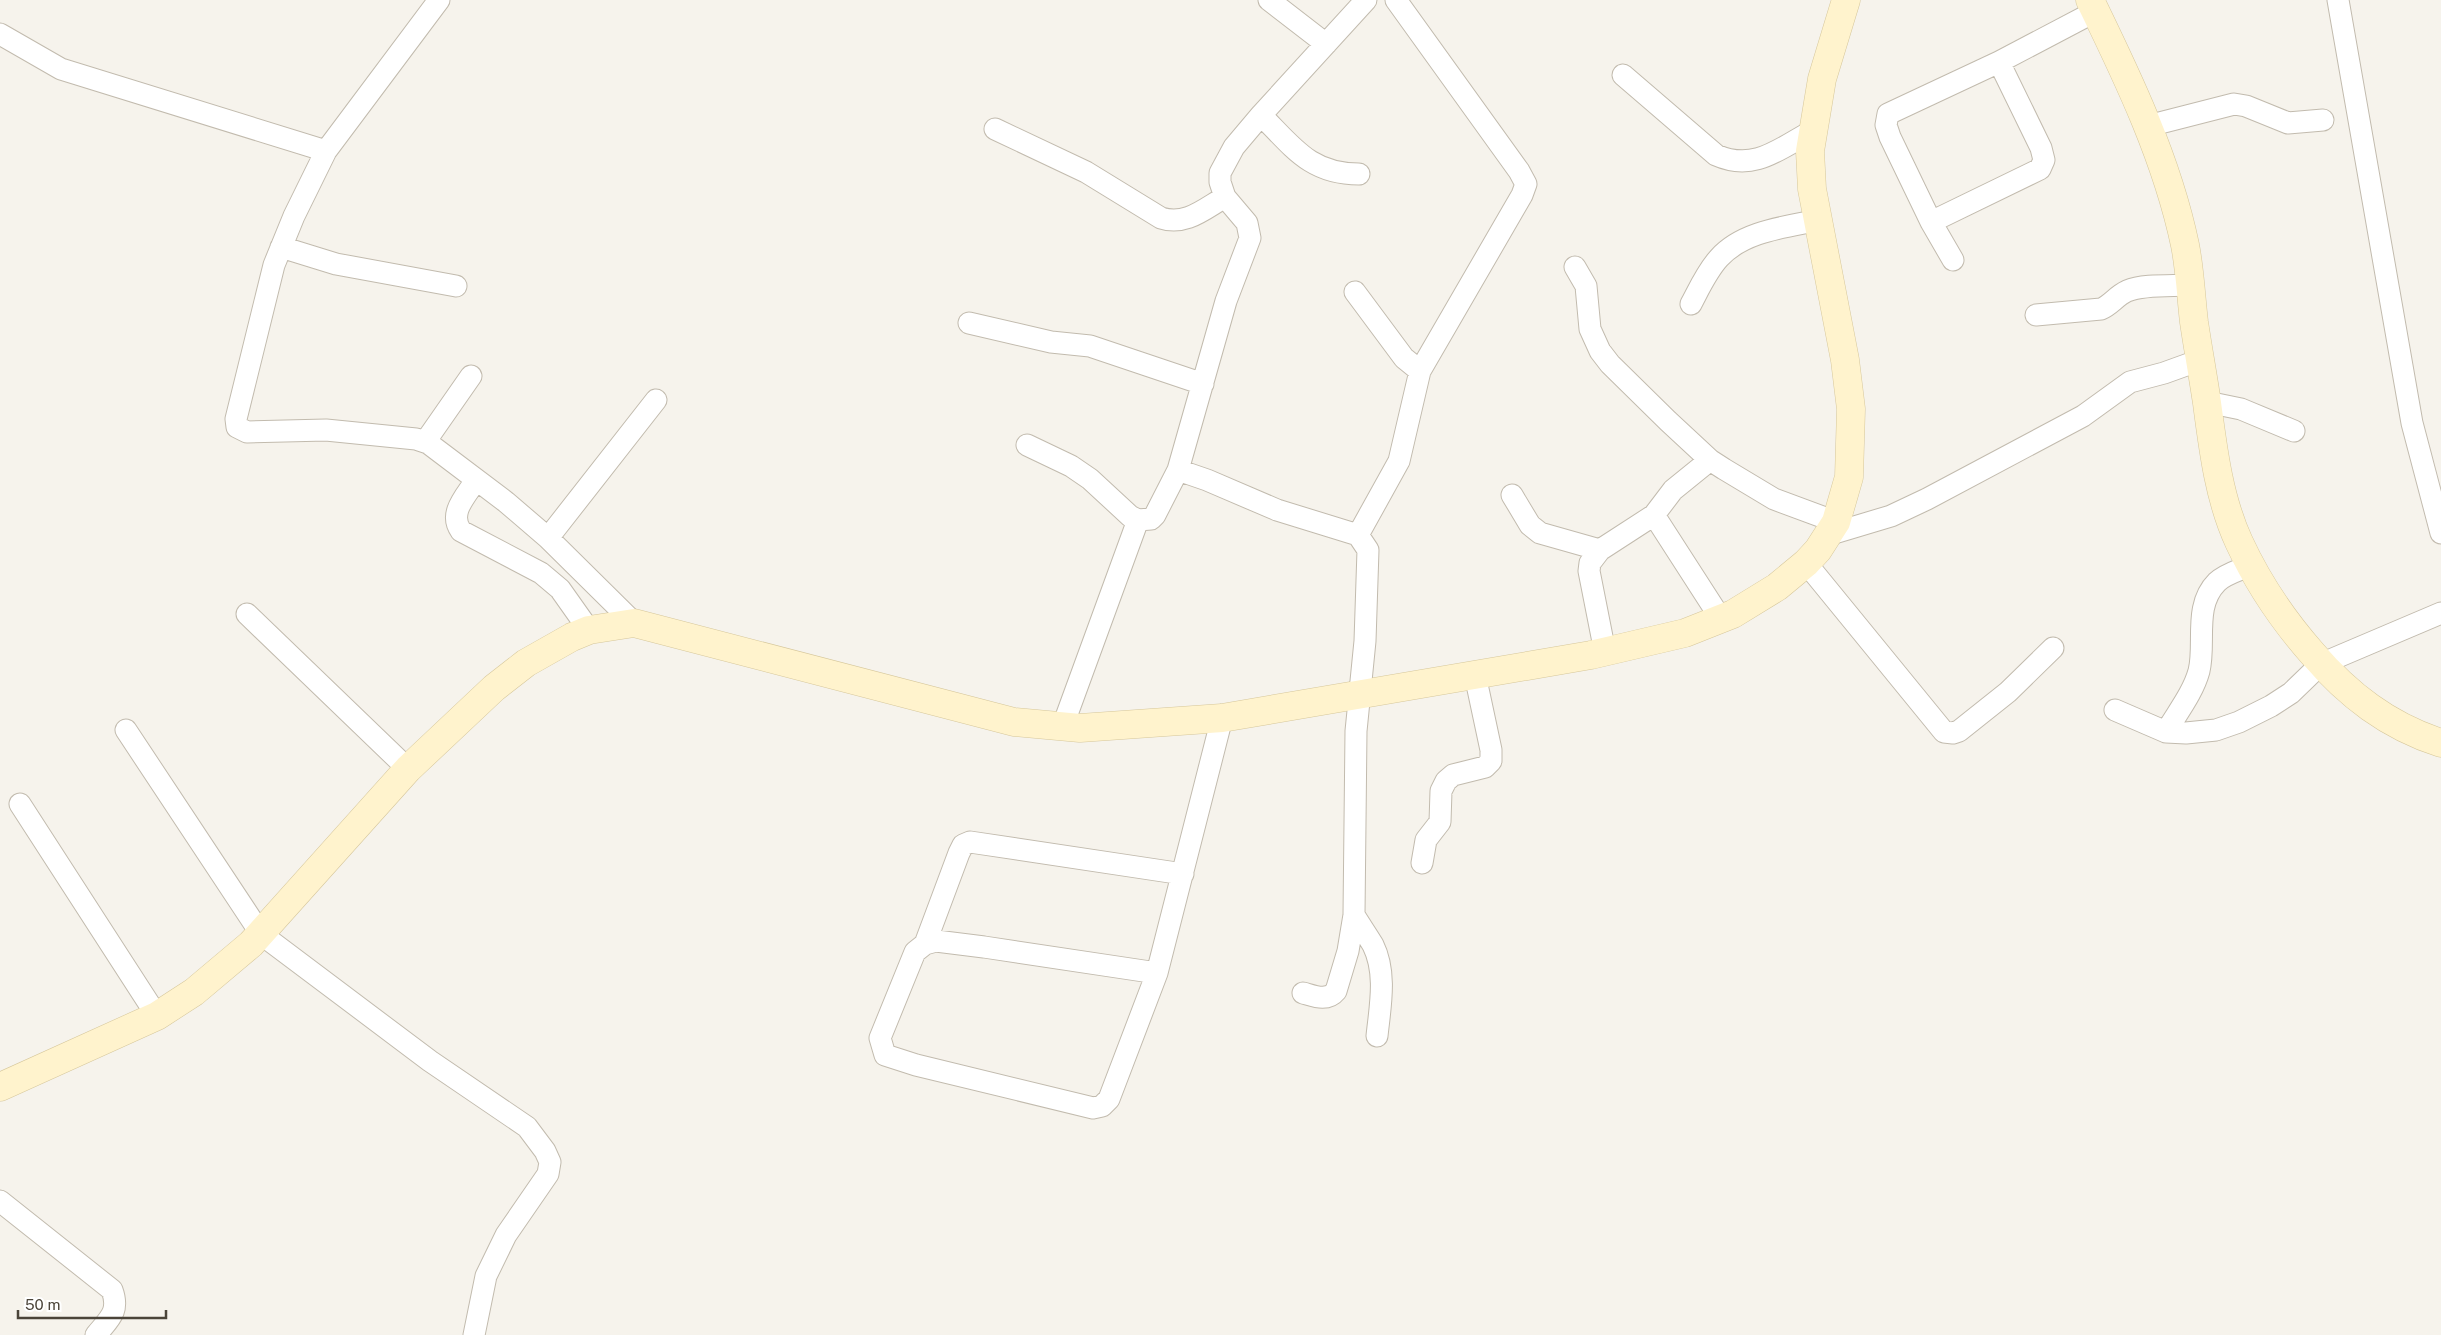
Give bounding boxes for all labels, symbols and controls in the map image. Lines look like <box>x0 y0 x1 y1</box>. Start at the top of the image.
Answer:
scale bar <box>18 1288 165 1320</box>
text: 50 m <box>25 1296 60 1313</box>

